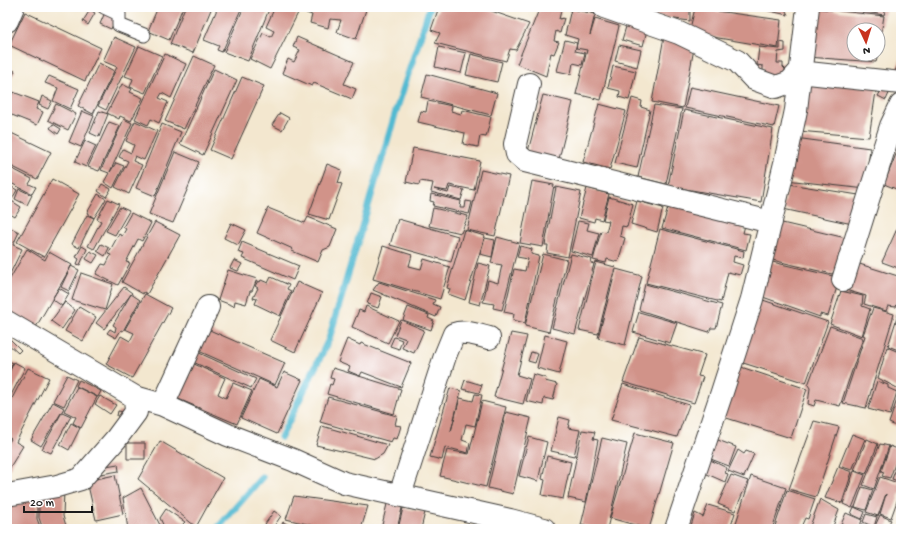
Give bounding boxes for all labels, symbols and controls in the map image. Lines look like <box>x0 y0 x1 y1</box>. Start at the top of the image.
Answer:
north arrow <box>846 22 886 62</box>
text: N <box>863 44 871 56</box>
scale bar <box>24 488 92 514</box>
text: 20 m <box>30 497 55 511</box>

